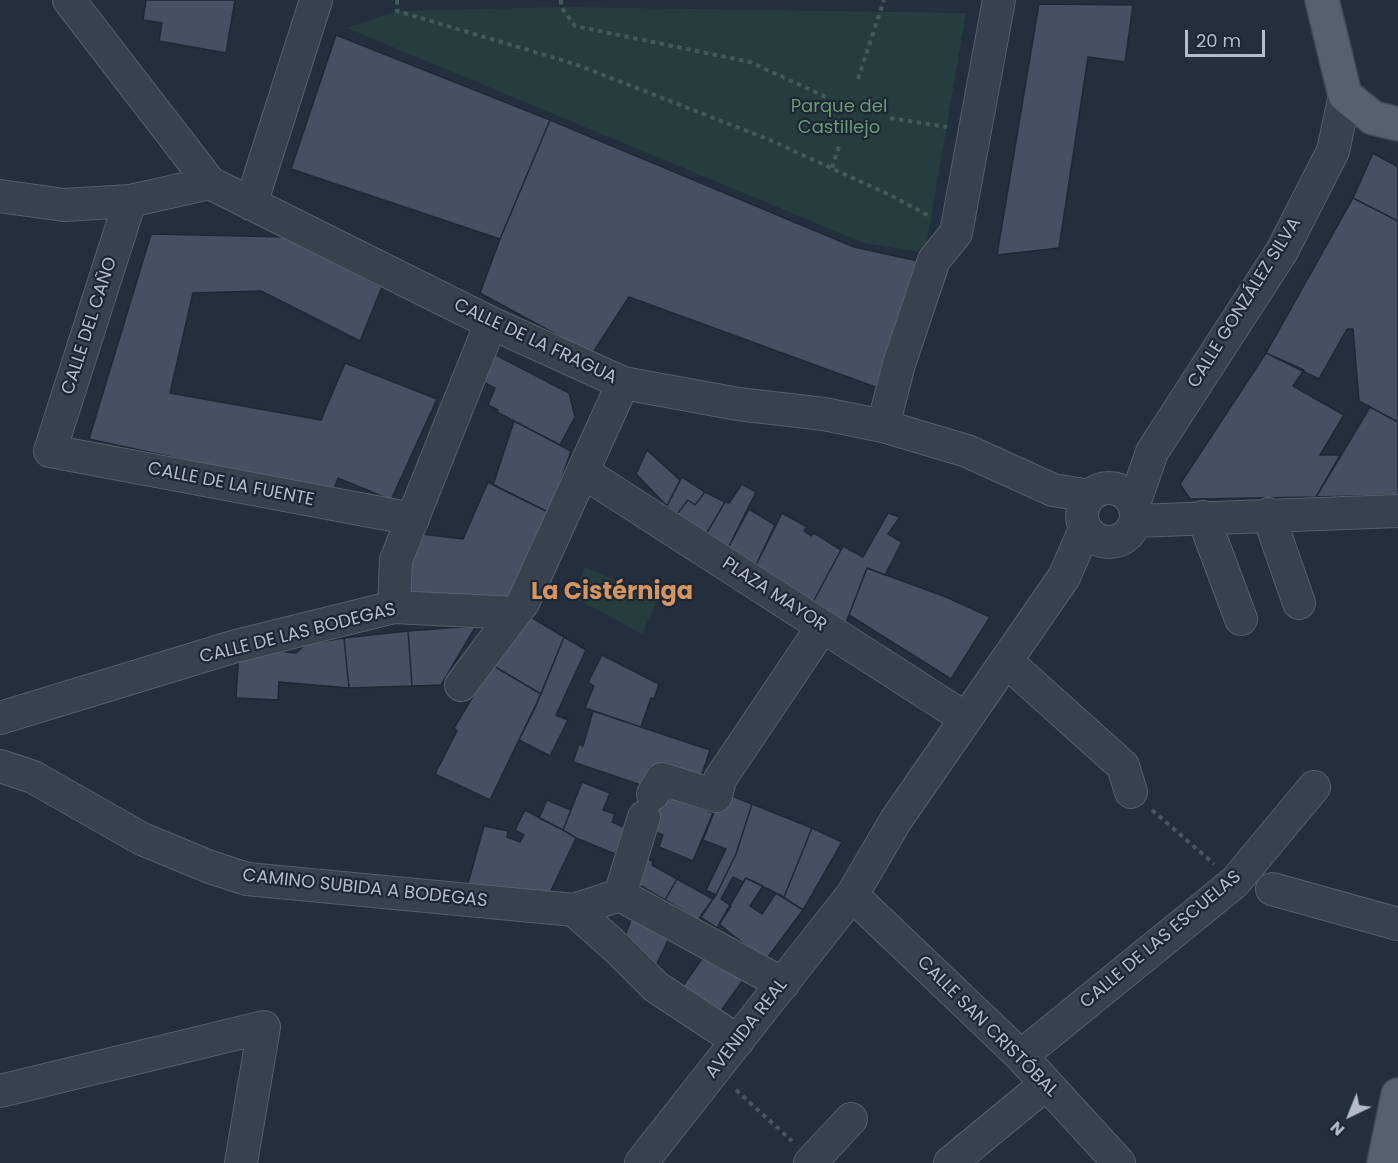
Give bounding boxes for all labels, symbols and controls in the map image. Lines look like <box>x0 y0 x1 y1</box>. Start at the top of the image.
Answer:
scale bar <box>1188 18 1268 56</box>
text: 20 m <box>1196 28 1241 53</box>
park label: Parque del Castillejo <box>791 96 887 138</box>
street label: CALLE GONZÁLEZ SILVA <box>1184 214 1306 392</box>
street label: CALLE DEL CAÑO <box>58 255 122 397</box>
street label: CALLE DE LA FRAGUA <box>450 295 620 389</box>
street label: CALLE DE LA FUENTE <box>146 458 316 512</box>
street label: PLAZA MAYOR <box>718 553 830 637</box>
district label: La Cistérniga <box>531 579 693 607</box>
street label: CALLE DE LAS BODEGAS <box>198 599 398 669</box>
street label: CAMINO SUBIDA A BODEGAS <box>241 865 489 913</box>
street label: CALLE DE LAS ESCUELAS <box>1076 866 1246 1014</box>
street label: CALLE SAN CRISTÓBAL <box>912 952 1062 1102</box>
street label: AVENIDA REAL <box>701 975 793 1083</box>
north arrow <box>1320 1085 1380 1145</box>
text: N <box>1325 1116 1350 1141</box>

